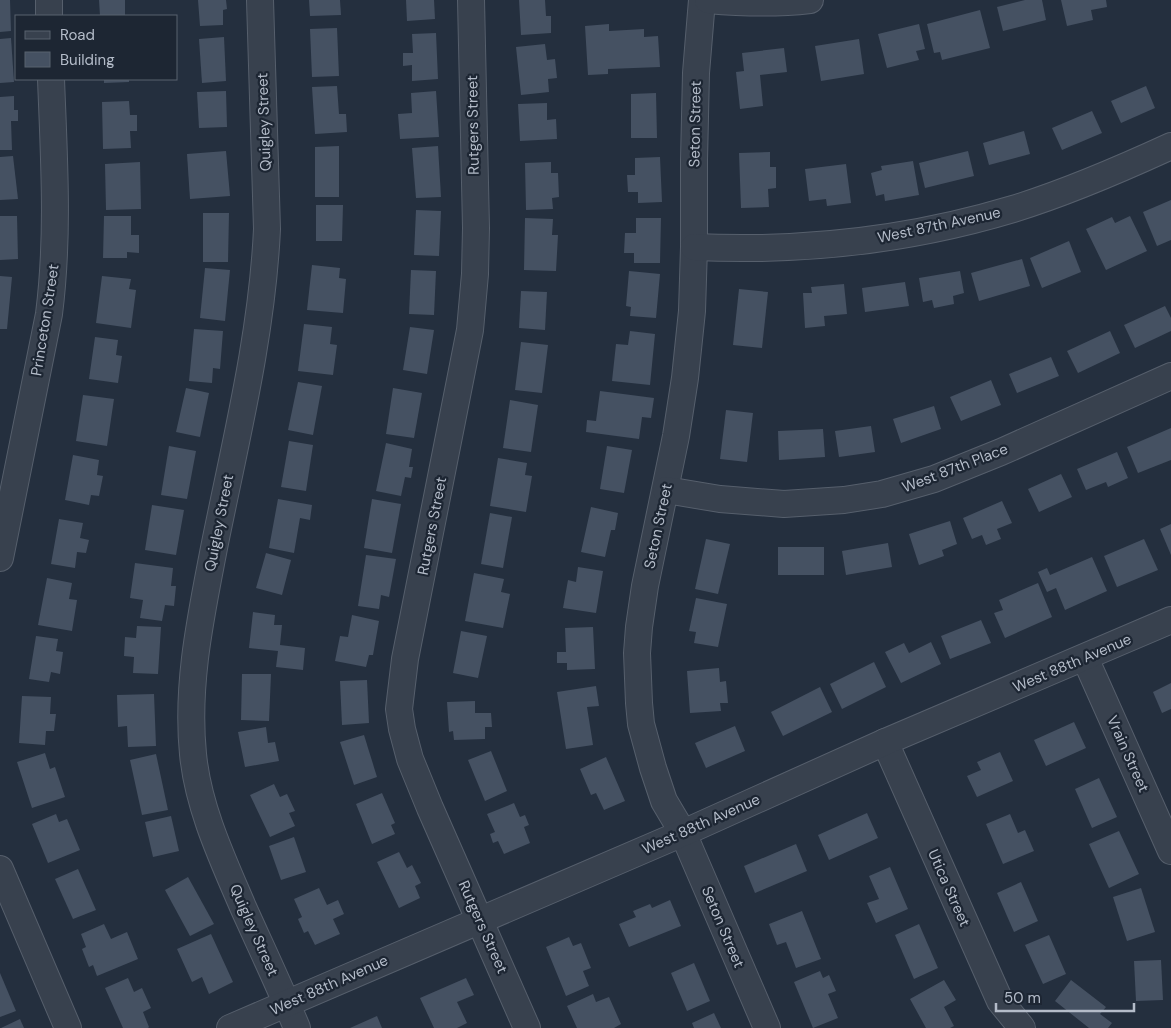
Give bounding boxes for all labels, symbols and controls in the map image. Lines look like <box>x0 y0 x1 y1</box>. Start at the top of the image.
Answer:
legend <box>15 15 178 80</box>
text: Road <box>60 25 95 45</box>
text: Building <box>60 50 115 70</box>
street label: Quigley Street <box>252 72 276 172</box>
street label: Rutgers Street <box>462 75 484 175</box>
street label: Seton Street <box>684 80 706 167</box>
street label: West 87th Avenue <box>876 202 1002 248</box>
street label: Princeton Street <box>26 263 64 377</box>
street label: West 87th Place <box>899 439 1011 497</box>
street label: Quigley Street <box>200 473 238 573</box>
street label: Rutgers Street <box>413 475 451 577</box>
street label: Seton Street <box>639 481 677 570</box>
street label: West 88th Avenue <box>1010 629 1134 697</box>
street label: Vrain Street <box>1102 712 1154 796</box>
street label: West 88th Avenue <box>639 789 763 859</box>
street label: Utica Street <box>923 846 975 930</box>
street label: Rutgers Street <box>454 877 512 977</box>
street label: Quigley Street <box>225 881 283 979</box>
street label: Seton Street <box>697 883 749 971</box>
street label: West 88th Avenue <box>267 950 391 1020</box>
scale bar <box>996 980 1134 1012</box>
text: 50 m <box>1004 988 1041 1008</box>

